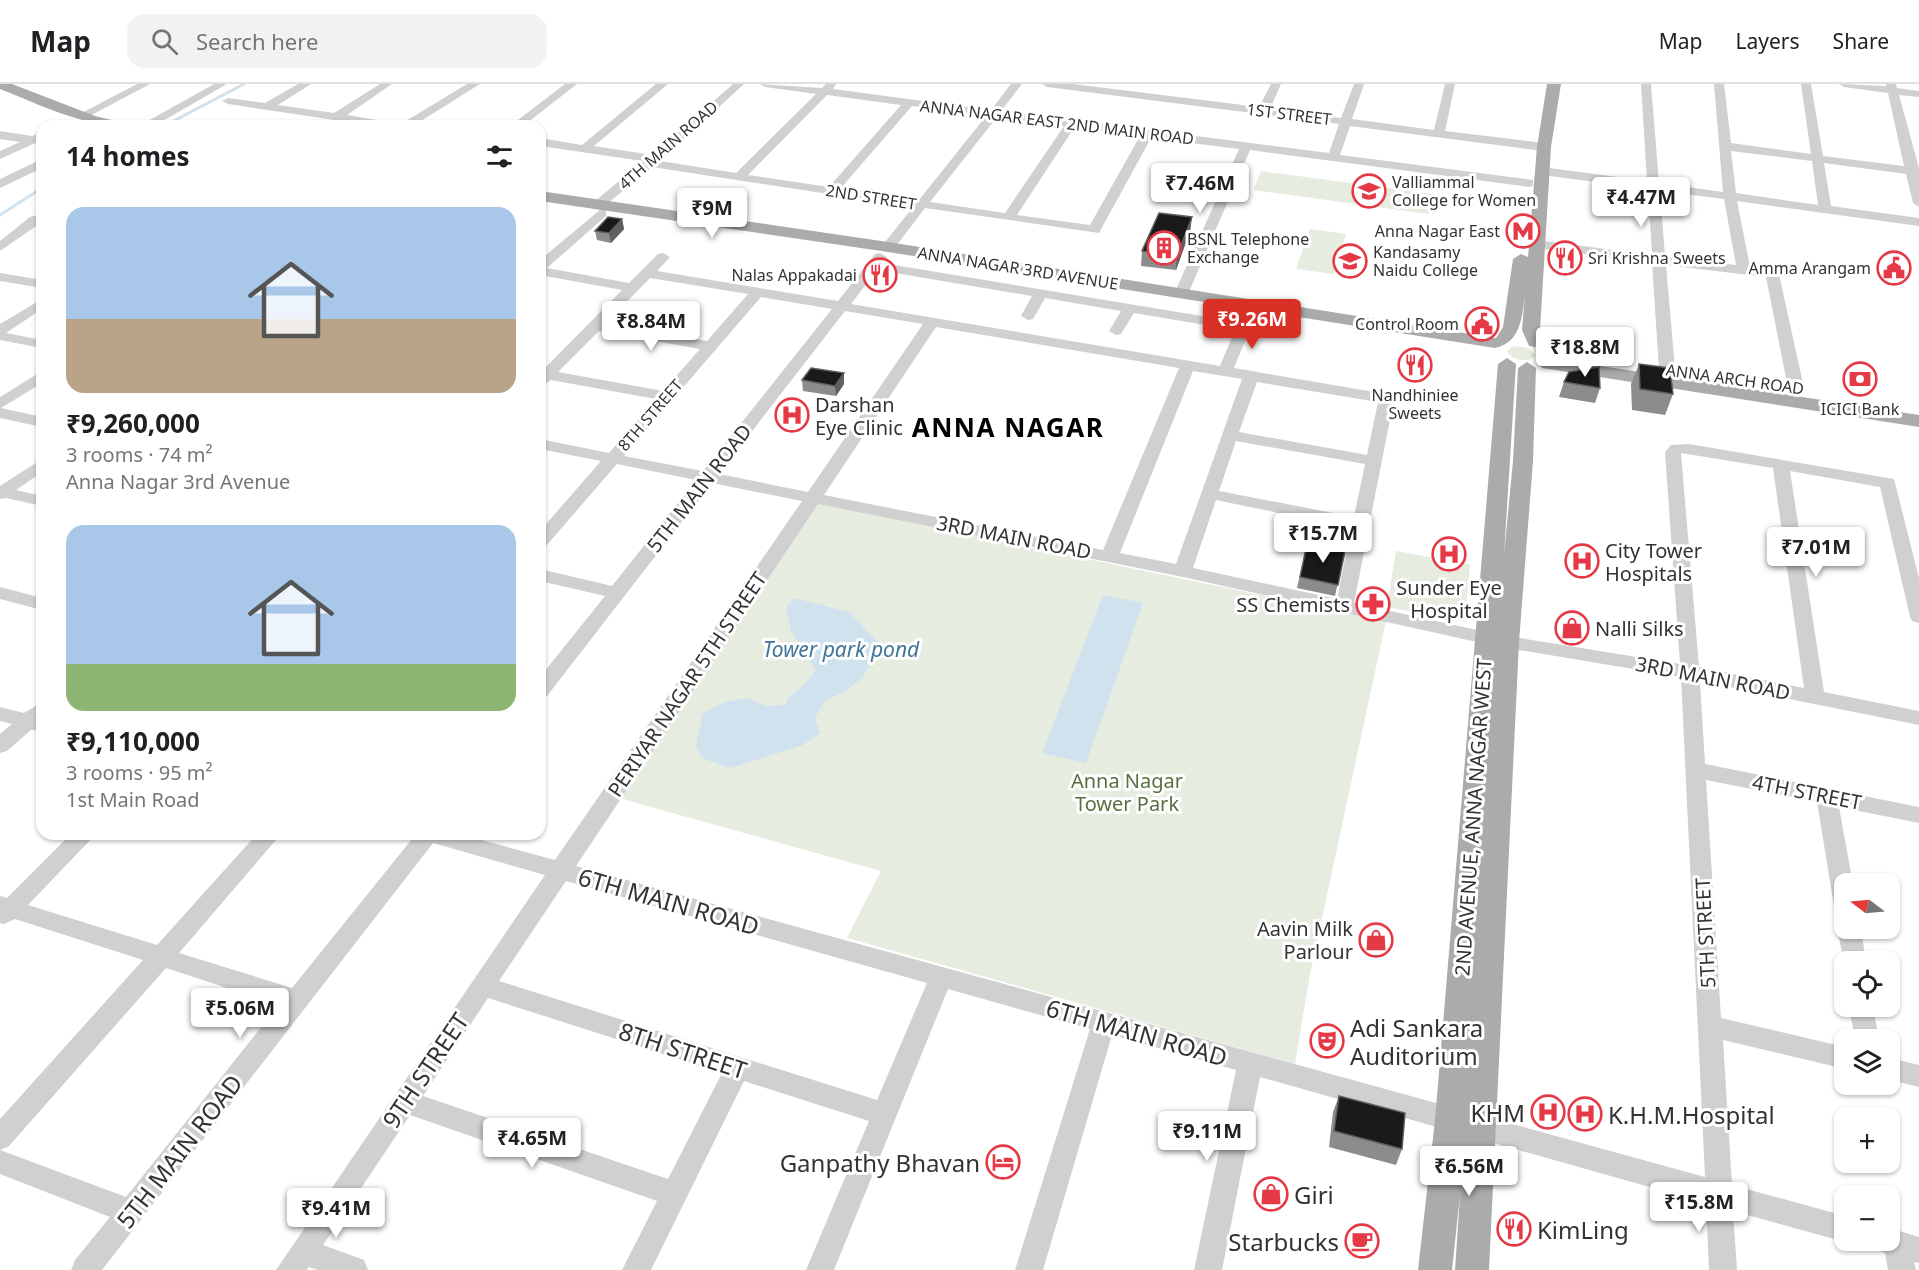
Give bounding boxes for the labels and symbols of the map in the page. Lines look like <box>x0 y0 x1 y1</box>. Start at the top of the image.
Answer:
street label: ANNA NAGAR EAST 2ND MAIN ROAD <box>919 94 1195 150</box>
street label: 4TH MAIN ROAD <box>614 96 722 194</box>
street label: 1ST STREET <box>1245 98 1333 130</box>
pin: ₹7.46M <box>1151 163 1249 214</box>
place label: Valliammal College for Women <box>1392 171 1536 211</box>
school or university icon: Valliammal College for Women <box>1351 173 1387 209</box>
pin: ₹4.47M <box>1592 177 1690 228</box>
street label: 2ND STREET <box>824 179 918 215</box>
pin: ₹9M <box>683 188 741 239</box>
metro station icon: Anna Nagar East <box>1505 213 1541 249</box>
place label: Anna Nagar East <box>1375 220 1500 242</box>
place label: BSNL Telephone Exchange <box>1187 228 1309 268</box>
building icon: BSNL Telephone Exchange <box>1146 230 1182 266</box>
restaurant icon: Sri Krishna Sweets <box>1547 240 1583 276</box>
street label: ANNA NAGAR 3RD AVENUE <box>916 241 1120 295</box>
place label: Kandasamy Naidu College <box>1373 241 1478 281</box>
school or university icon: Kandasamy Naidu College <box>1332 243 1368 279</box>
place label: Sri Krishna Sweets <box>1588 247 1726 269</box>
public building icon: Amma Arangam <box>1876 250 1912 286</box>
restaurant icon: Nalas Appakadai <box>862 257 898 293</box>
place label: Amma Arangam <box>1749 257 1871 279</box>
place label: Nalas Appakadai <box>732 264 857 286</box>
pin: ₹9.26M <box>1203 299 1301 350</box>
pin: ₹8.84M <box>602 301 700 352</box>
public building icon: Control Room <box>1464 306 1500 342</box>
place label: Control Room <box>1355 313 1459 335</box>
pin: ₹18.8M <box>1536 327 1634 378</box>
restaurant icon: Nandhiniee Sweets <box>1397 347 1433 383</box>
street label: ANNA ARCH ROAD <box>1665 358 1805 400</box>
bank icon: ICICI Bank <box>1842 361 1878 397</box>
street label: 8TH STREET <box>613 374 687 456</box>
place label: Nandhiniee Sweets <box>1372 384 1458 424</box>
place label: Darshan Eye Clinic <box>815 391 903 441</box>
hospital icon: Darshan Eye Clinic <box>774 397 810 433</box>
place label: ICICI Bank <box>1821 398 1900 420</box>
district label: ANNA NAGAR <box>912 409 1104 445</box>
street label: 5TH MAIN ROAD <box>640 418 758 558</box>
street label: 3RD MAIN ROAD <box>934 509 1094 565</box>
pin: ₹15.7M <box>1274 513 1372 564</box>
pin: ₹7.01M <box>1767 527 1865 578</box>
hospital icon: Sunder Eye Hospital <box>1431 536 1467 572</box>
place label: City Tower Hospitals <box>1605 537 1702 587</box>
hospital icon: City Tower Hospitals <box>1564 543 1600 579</box>
street label: PERIYAR NAGAR 5TH STREET <box>601 566 773 802</box>
place label: Sunder Eye Hospital <box>1396 574 1502 624</box>
pharmacy icon: SS Chemists <box>1355 586 1391 622</box>
place label: SS Chemists <box>1236 591 1350 618</box>
shop icon: Nalli Silks <box>1554 610 1590 646</box>
place label: Nalli Silks <box>1595 615 1684 642</box>
water label: Tower park pond <box>763 635 920 663</box>
street label: 3RD MAIN ROAD <box>1633 650 1793 706</box>
street label: 2ND AVENUE, ANNA NAGAR WEST <box>1448 657 1498 977</box>
park label: Anna Nagar Tower Park <box>1071 767 1183 817</box>
street label: 4TH STREET <box>1750 768 1864 816</box>
street label: 6TH MAIN ROAD <box>575 859 763 943</box>
north arrow <box>1834 873 1900 939</box>
street label: 5TH STREET <box>1689 877 1721 989</box>
place label: Aavin Milk Parlour <box>1257 915 1353 965</box>
shop icon: Aavin Milk Parlour <box>1358 922 1394 958</box>
pin: ₹5.06M <box>191 988 289 1039</box>
street label: 6TH MAIN ROAD <box>1043 990 1231 1074</box>
street label: 9TH STREET <box>374 1005 476 1134</box>
place label: Adi Sankara Auditorium <box>1350 1011 1483 1072</box>
street label: 8TH STREET <box>615 1014 752 1086</box>
theatre icon: Adi Sankara Auditorium <box>1309 1023 1345 1059</box>
street label: 5TH MAIN ROAD <box>108 1067 250 1235</box>
hospital icon: KHM <box>1530 1094 1566 1130</box>
place label: KHM <box>1471 1096 1525 1129</box>
hospital icon: K.H.M.Hospital <box>1567 1096 1603 1132</box>
place label: K.H.M.Hospital <box>1608 1098 1775 1131</box>
pin: ₹9.11M <box>1158 1111 1256 1162</box>
pin: ₹4.65M <box>483 1118 581 1169</box>
hotel icon: Ganpathy Bhavan <box>985 1144 1021 1180</box>
place label: Ganpathy Bhavan <box>780 1146 980 1179</box>
pin: ₹6.56M <box>1420 1146 1518 1197</box>
shop icon: Giri <box>1253 1176 1289 1212</box>
place label: Giri <box>1294 1178 1334 1211</box>
pin: ₹15.8M <box>1650 1182 1748 1233</box>
pin: ₹9.41M <box>287 1188 385 1239</box>
restaurant icon: KimLing <box>1496 1211 1532 1247</box>
place label: KimLing <box>1537 1213 1629 1246</box>
cafe icon: Starbucks <box>1344 1223 1380 1259</box>
place label: Starbucks <box>1228 1225 1339 1258</box>

